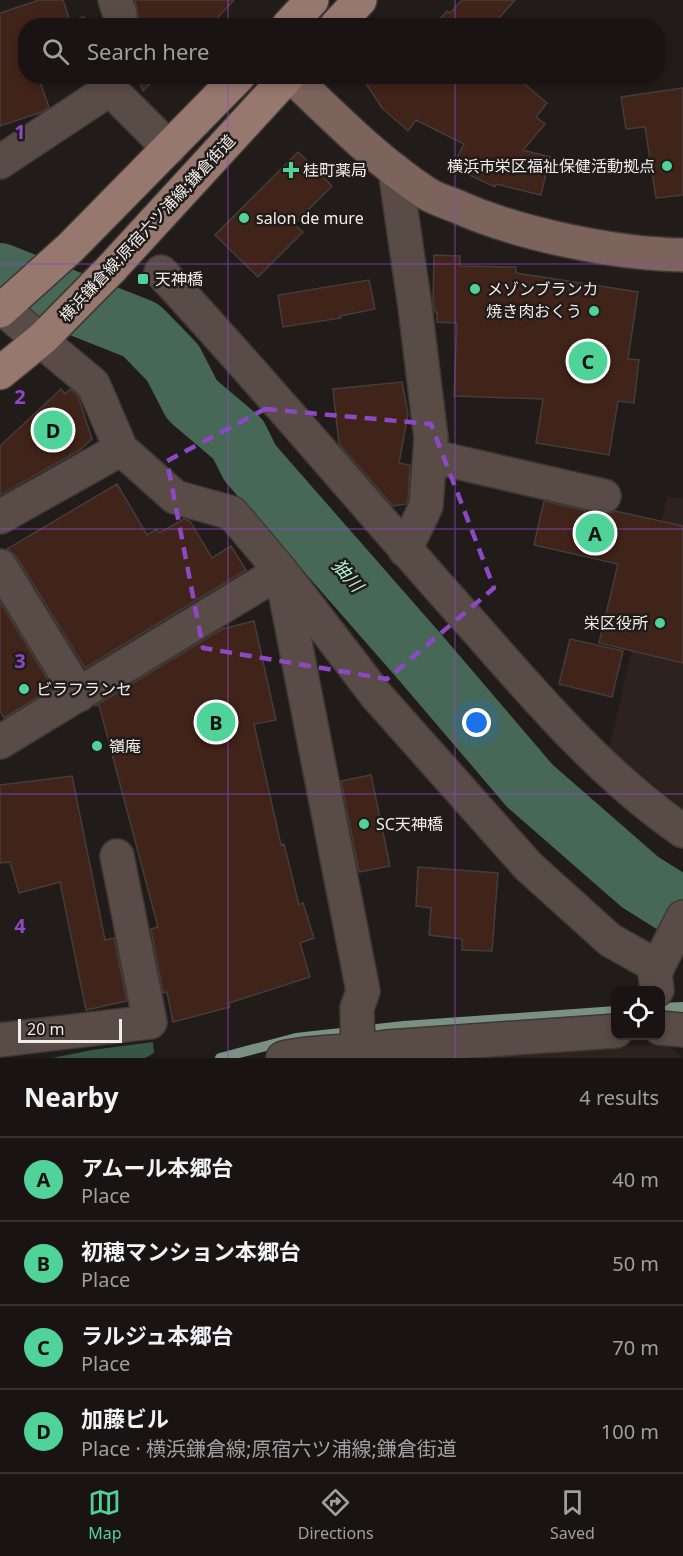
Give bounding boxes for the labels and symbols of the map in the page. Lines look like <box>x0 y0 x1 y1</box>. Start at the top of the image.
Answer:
text: 1 <box>14 118 26 145</box>
street label: 横浜鎌倉線;原宿六ツ浦線;鎌倉街道 <box>54 130 240 326</box>
place label: 横浜市栄区福祉保健活動拠点 <box>447 155 655 177</box>
place label: 桂町薬局 <box>303 159 367 181</box>
marker: 横浜市栄区福祉保健活動拠点 <box>660 159 674 173</box>
marker: 桂町薬局 <box>284 163 298 177</box>
place label: salon de mure <box>256 207 364 229</box>
marker: salon de mure <box>237 211 251 225</box>
place label: 天神橋 <box>155 268 203 290</box>
marker: 天神橋 <box>136 272 150 286</box>
place label: メゾンブランカ <box>487 278 599 300</box>
marker: メゾンブランカ <box>468 282 482 296</box>
place label: 焼き肉おくう <box>486 300 582 322</box>
marker: 焼き肉おくう <box>587 304 601 318</box>
pin: C <box>568 338 608 384</box>
text: 2 <box>14 383 26 410</box>
pin: D <box>34 408 72 452</box>
pin: A <box>576 510 614 556</box>
water label: 㹨川 <box>327 554 370 598</box>
place label: 栄区役所 <box>584 612 648 634</box>
marker: 栄区役所 <box>653 616 667 630</box>
text: 3 <box>14 647 26 674</box>
place label: ビラフランセ <box>36 678 132 700</box>
marker: ビラフランセ <box>17 682 31 696</box>
pin: B <box>196 700 236 744</box>
your location <box>462 708 491 737</box>
place label: 嶺庵 <box>109 735 141 757</box>
marker: 嶺庵 <box>90 739 104 753</box>
place label: SC天神橋 <box>376 813 443 835</box>
marker: SC天神橋 <box>357 817 371 831</box>
text: 4 <box>14 912 26 939</box>
scale bar <box>18 1016 122 1044</box>

